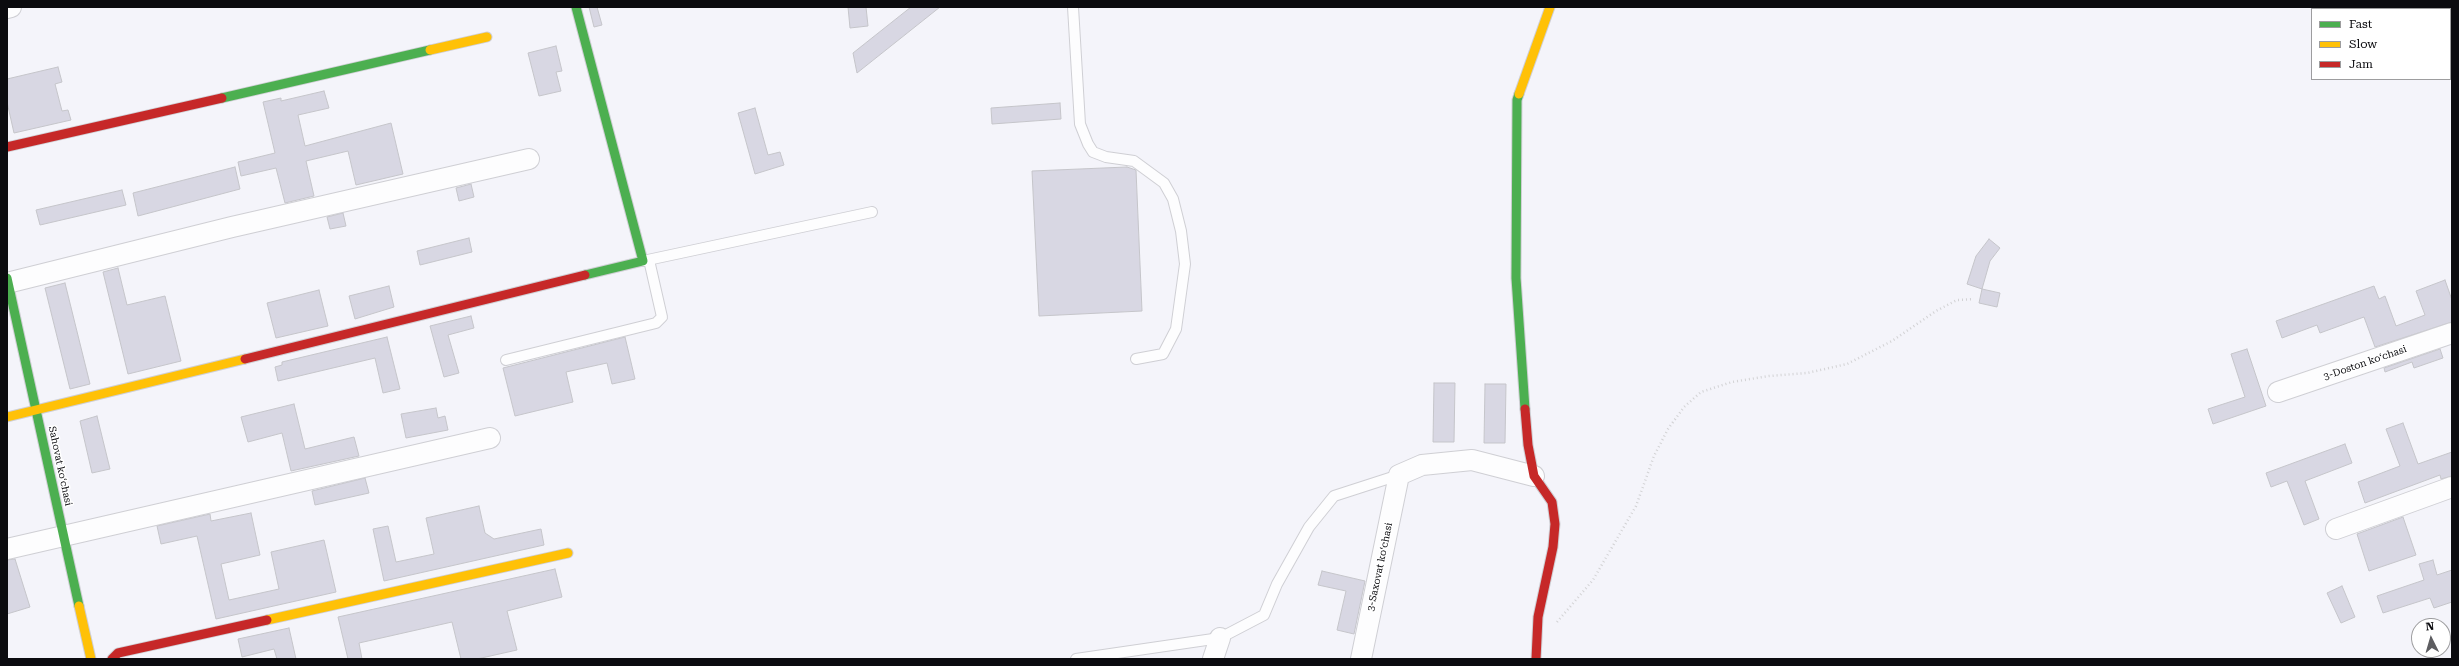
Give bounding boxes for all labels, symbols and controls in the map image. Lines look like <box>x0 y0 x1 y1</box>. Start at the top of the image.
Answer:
legend <box>2311 8 2451 80</box>
text: Fast <box>2349 17 2372 31</box>
text: Slow <box>2349 37 2377 51</box>
text: Jam <box>2349 57 2373 71</box>
street label: 3-Doston koʻchasi <box>2322 343 2408 383</box>
street label: Sahovat koʻchasi <box>46 425 74 507</box>
street label: 3-Saxovat koʻchasi <box>1365 521 1395 613</box>
north arrow <box>2411 618 2451 658</box>
text: N <box>2425 620 2435 633</box>

